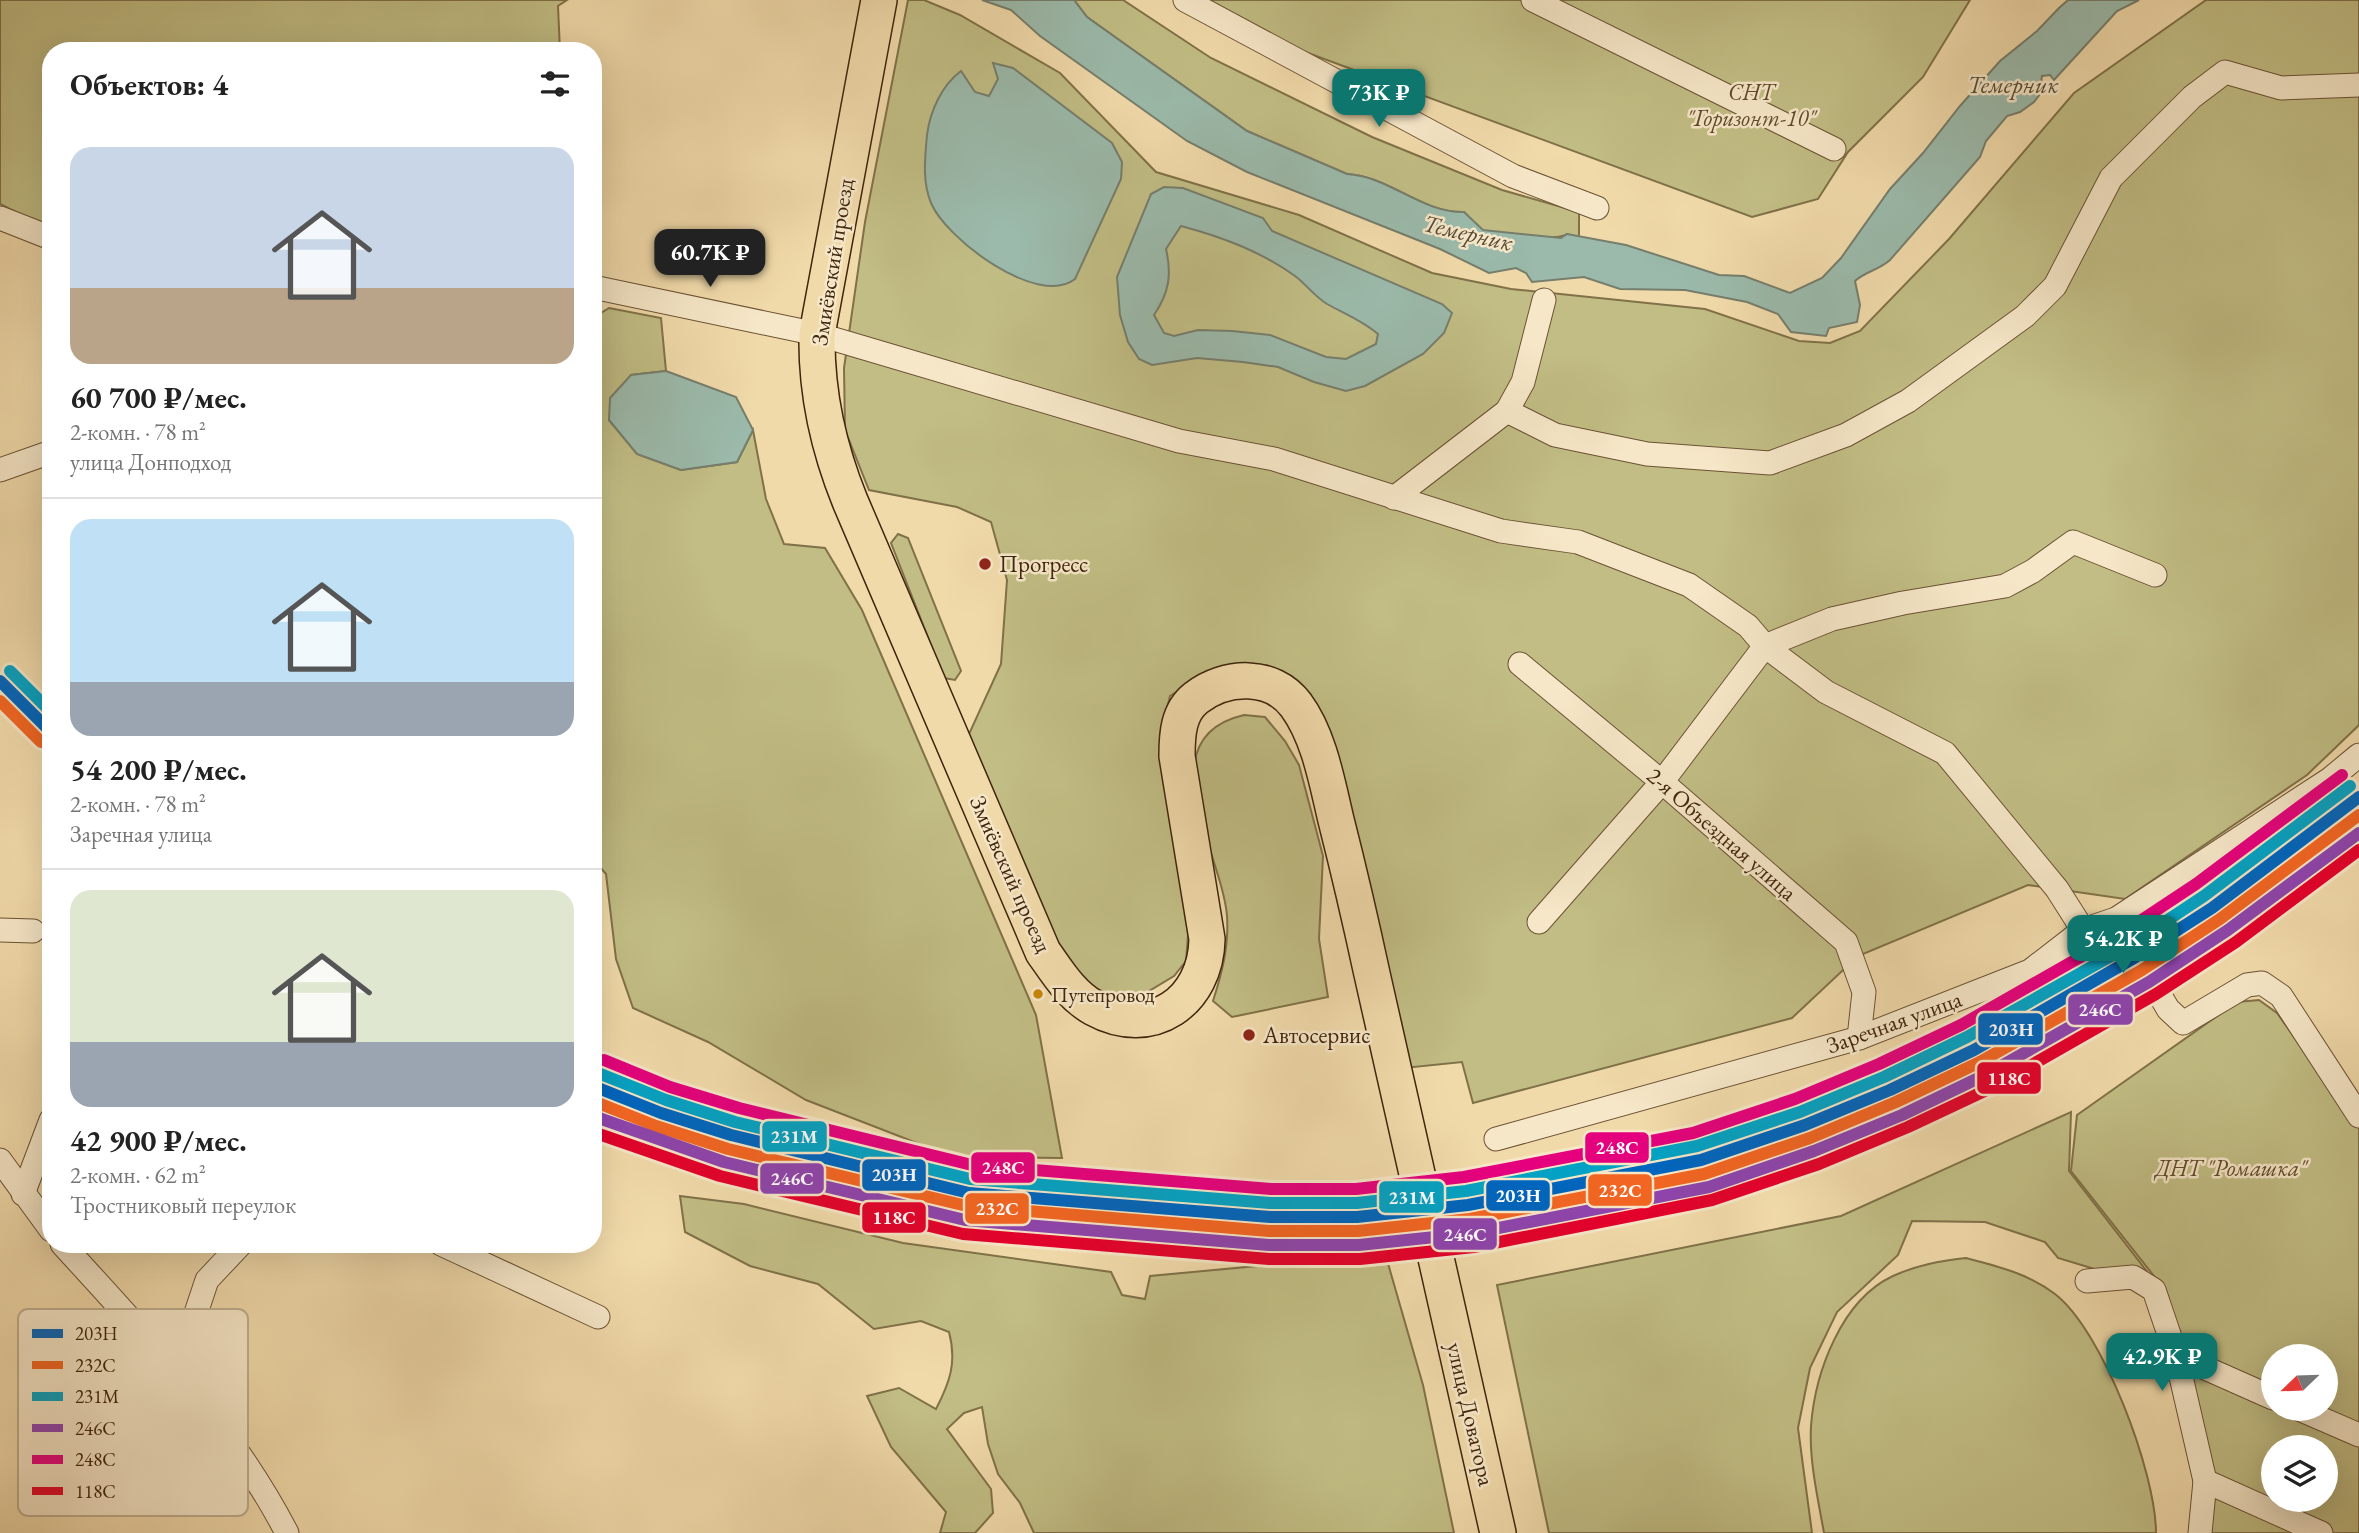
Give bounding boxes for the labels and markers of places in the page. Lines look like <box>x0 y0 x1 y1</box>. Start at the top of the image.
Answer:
pin: 73K ₽ <box>1330 69 1428 129</box>
pin: 60.7K ₽ <box>645 230 775 289</box>
place label: Прогресс <box>999 549 1088 579</box>
marker: Прогресс <box>977 556 993 572</box>
pin: 54.2K ₽ <box>2058 916 2188 975</box>
place label: Путепровод <box>1051 981 1155 1008</box>
marker: Путепровод <box>1031 987 1045 1001</box>
place label: Автосервис <box>1262 1020 1371 1050</box>
marker: Автосервис <box>1241 1027 1257 1043</box>
pin: 42.9K ₽ <box>2097 1334 2227 1393</box>

